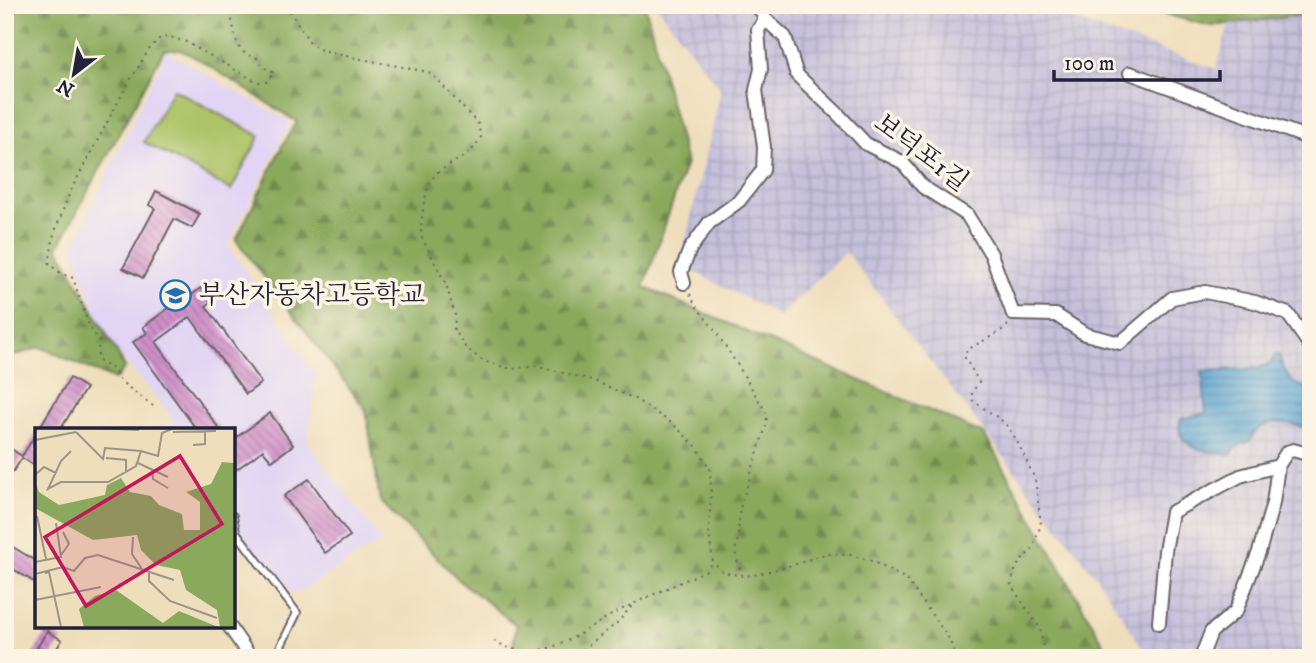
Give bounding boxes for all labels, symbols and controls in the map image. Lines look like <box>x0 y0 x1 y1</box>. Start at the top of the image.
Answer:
north arrow <box>38 38 108 108</box>
scale bar <box>1054 38 1220 82</box>
text: 100 m <box>1064 51 1115 77</box>
text: N <box>53 73 79 101</box>
street label: 보덕포1길 <box>867 107 975 199</box>
school or university icon: 부산자동차고등학교 <box>159 278 193 312</box>
place label: 부산자동차고등학교 <box>199 279 425 312</box>
inset map <box>35 428 234 628</box>

